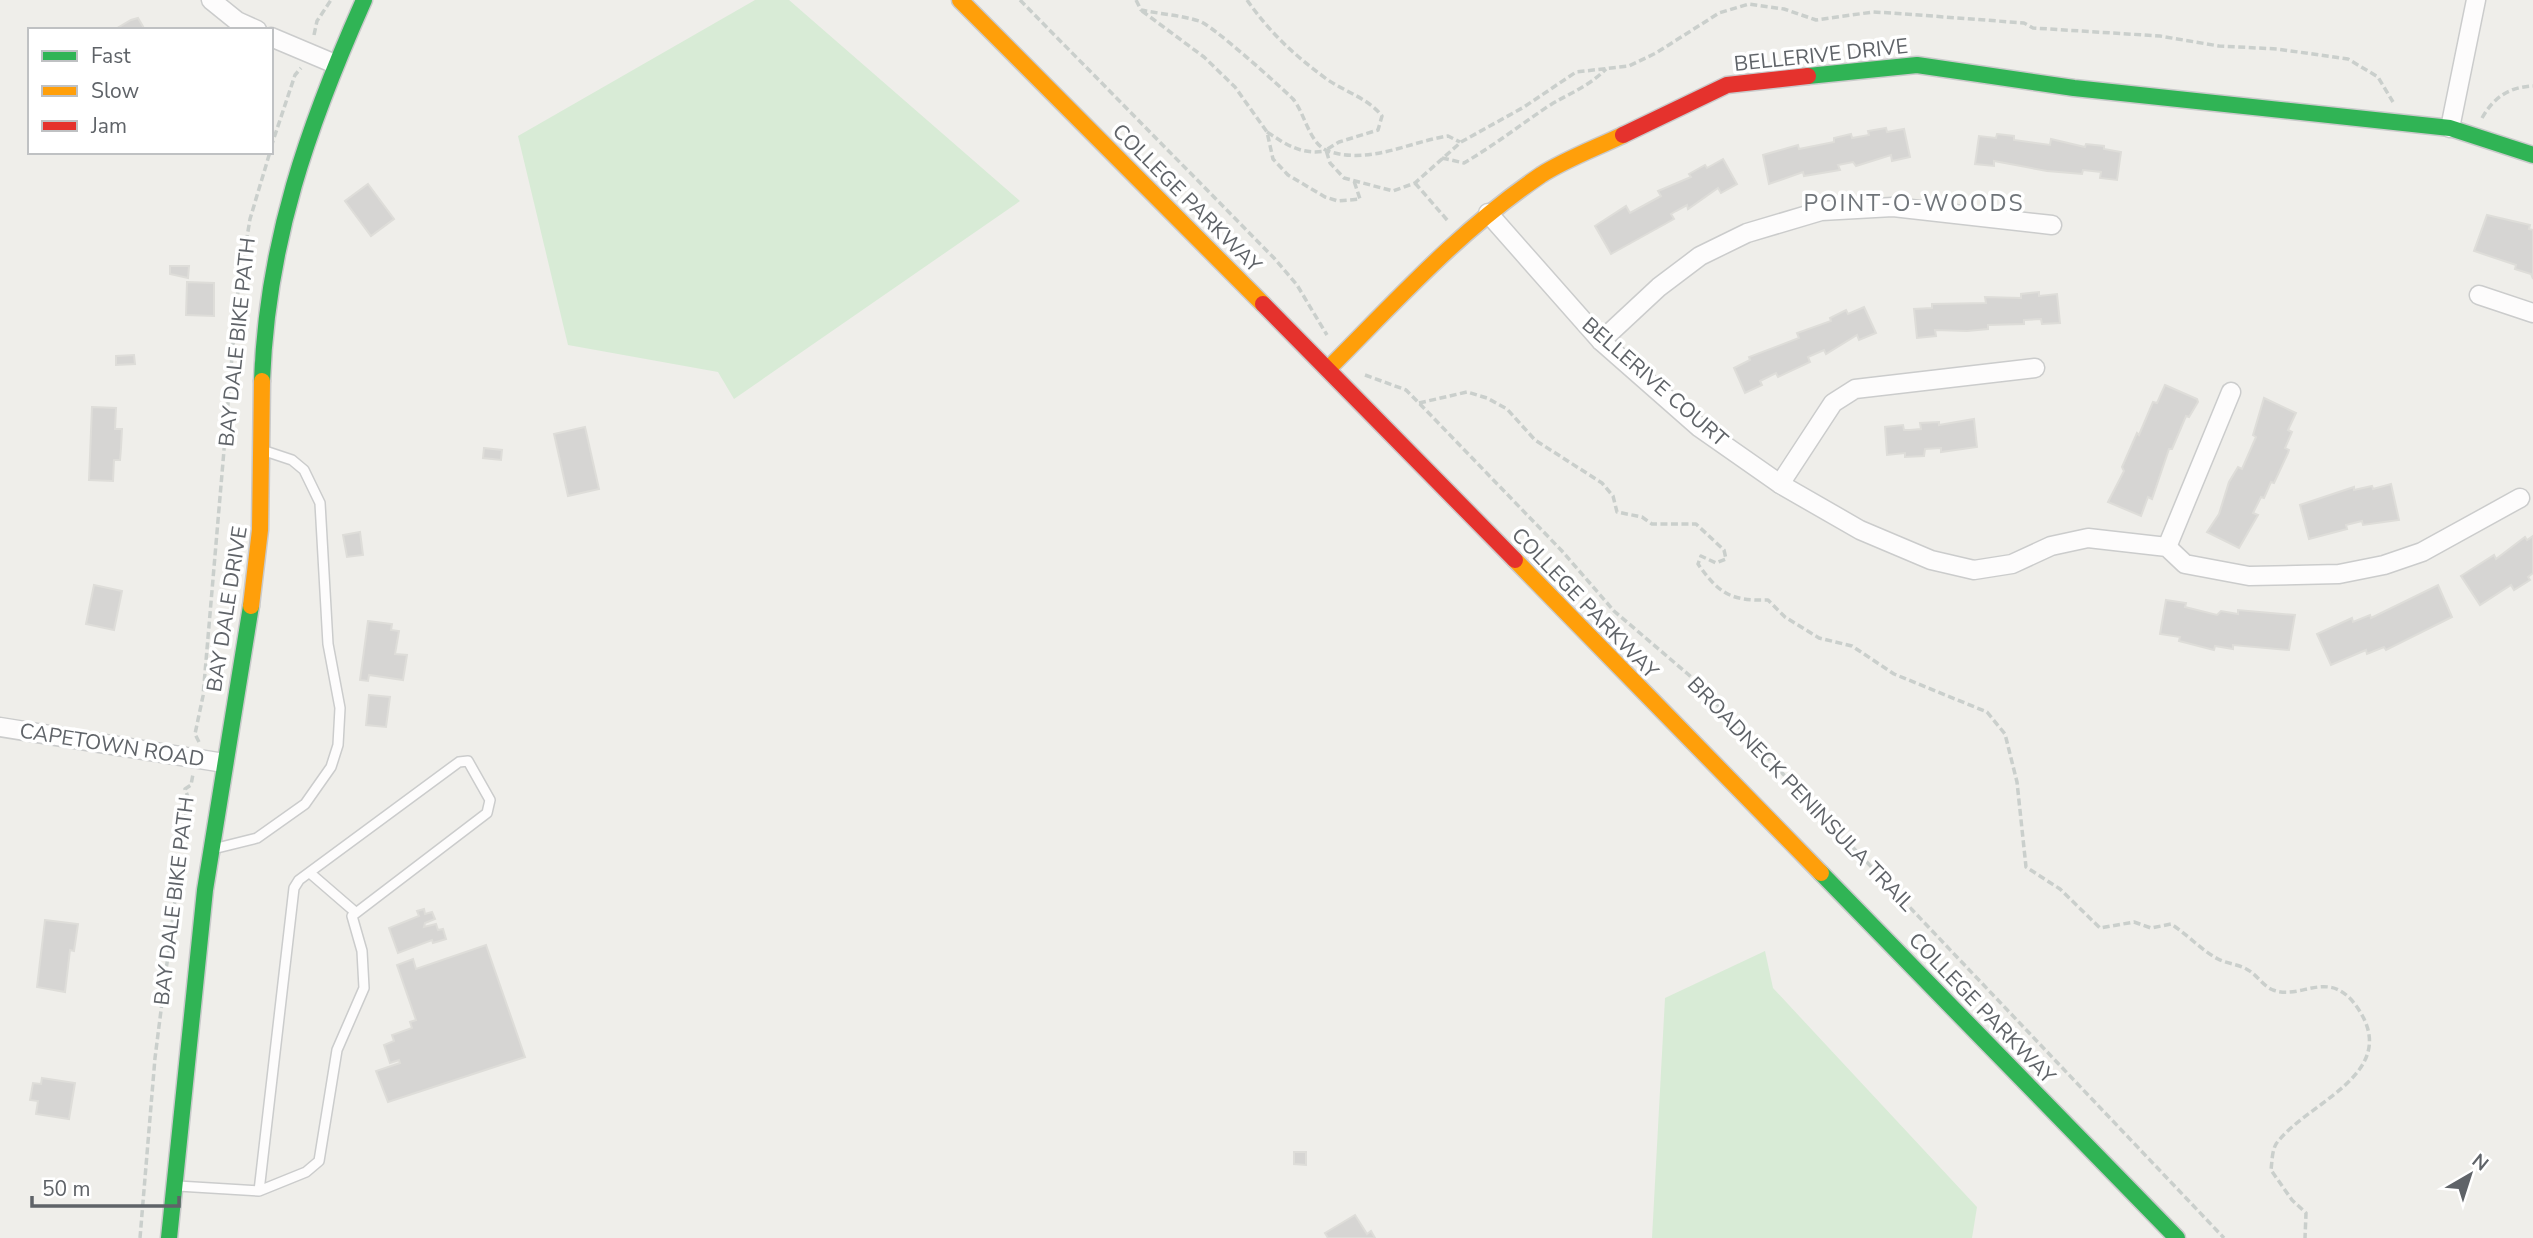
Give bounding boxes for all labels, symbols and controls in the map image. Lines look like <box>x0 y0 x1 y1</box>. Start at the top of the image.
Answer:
legend <box>28 28 273 154</box>
street label: BELLERIVE DRIVE <box>1733 32 1909 78</box>
text: Fast <box>91 42 131 70</box>
text: Slow <box>91 77 140 105</box>
text: Jam <box>90 112 127 140</box>
street label: COLLEGE PARKWAY <box>1106 117 1268 279</box>
district label: POINT-O-WOODS <box>1803 188 2025 219</box>
street label: BAY DALE BIKE PATH <box>212 236 262 448</box>
street label: BELLERIVE COURT <box>1576 311 1734 453</box>
street label: COLLEGE PARKWAY <box>1505 521 1665 685</box>
street label: BAY DALE DRIVE <box>200 524 254 694</box>
street label: BROADNECK PENINSULA TRAIL <box>1681 671 1921 918</box>
street label: CAPETOWN ROAD <box>18 717 206 773</box>
street label: BAY DALE BIKE PATH <box>147 795 201 1007</box>
street label: COLLEGE PARKWAY <box>1902 926 2062 1090</box>
north arrow <box>2435 1140 2505 1210</box>
text: N <box>2466 1148 2494 1177</box>
scale bar <box>32 1164 178 1208</box>
text: 50 m <box>42 1175 91 1203</box>

